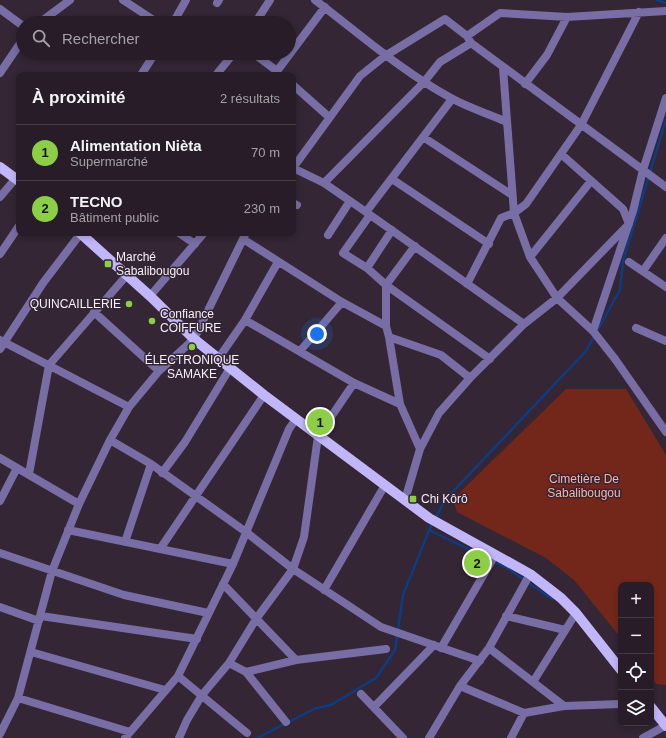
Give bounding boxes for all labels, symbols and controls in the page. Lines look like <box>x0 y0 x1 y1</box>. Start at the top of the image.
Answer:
search box <box>16 16 296 60</box>
icon: search <box>30 27 52 49</box>
text: Rechercher <box>62 30 140 47</box>
text: À proximité <box>32 88 126 107</box>
text: 2 résultats <box>220 91 280 106</box>
text: Alimentation Nièta <box>70 137 202 154</box>
text: 1 <box>41 145 49 160</box>
text: 70 m <box>251 145 280 160</box>
text: Supermarché <box>70 154 148 169</box>
text: TECNO <box>70 193 123 210</box>
text: 2 <box>41 201 49 216</box>
text: 230 m <box>244 201 280 216</box>
text: Bâtiment public <box>70 210 159 225</box>
place label: Marché Sabalibougou <box>116 250 189 278</box>
marker: Marché Sabalibougou <box>103 259 113 269</box>
place label: QUINCAILLERIE <box>30 297 121 311</box>
marker: QUINCAILLERIE <box>124 299 134 309</box>
place label: Confiance COIFFURE <box>160 307 221 335</box>
marker: Confiance COIFFURE <box>147 316 157 326</box>
your location <box>307 324 327 344</box>
marker: ÉLECTRONIQUE SAMAKE <box>187 342 197 352</box>
place label: ÉLECTRONIQUE SAMAKE <box>145 352 239 381</box>
pin: 1 <box>307 407 333 437</box>
park label: Cimetière De Sabalibougou <box>547 472 621 500</box>
place label: Chi Kôrô <box>421 492 468 506</box>
marker: Chi Kôrô <box>408 494 418 504</box>
pin: 2 <box>464 548 490 578</box>
map controls <box>618 582 654 726</box>
button: + <box>618 582 654 618</box>
button: − <box>618 618 654 654</box>
button: locate <box>618 654 654 690</box>
button: layers <box>618 690 654 726</box>

